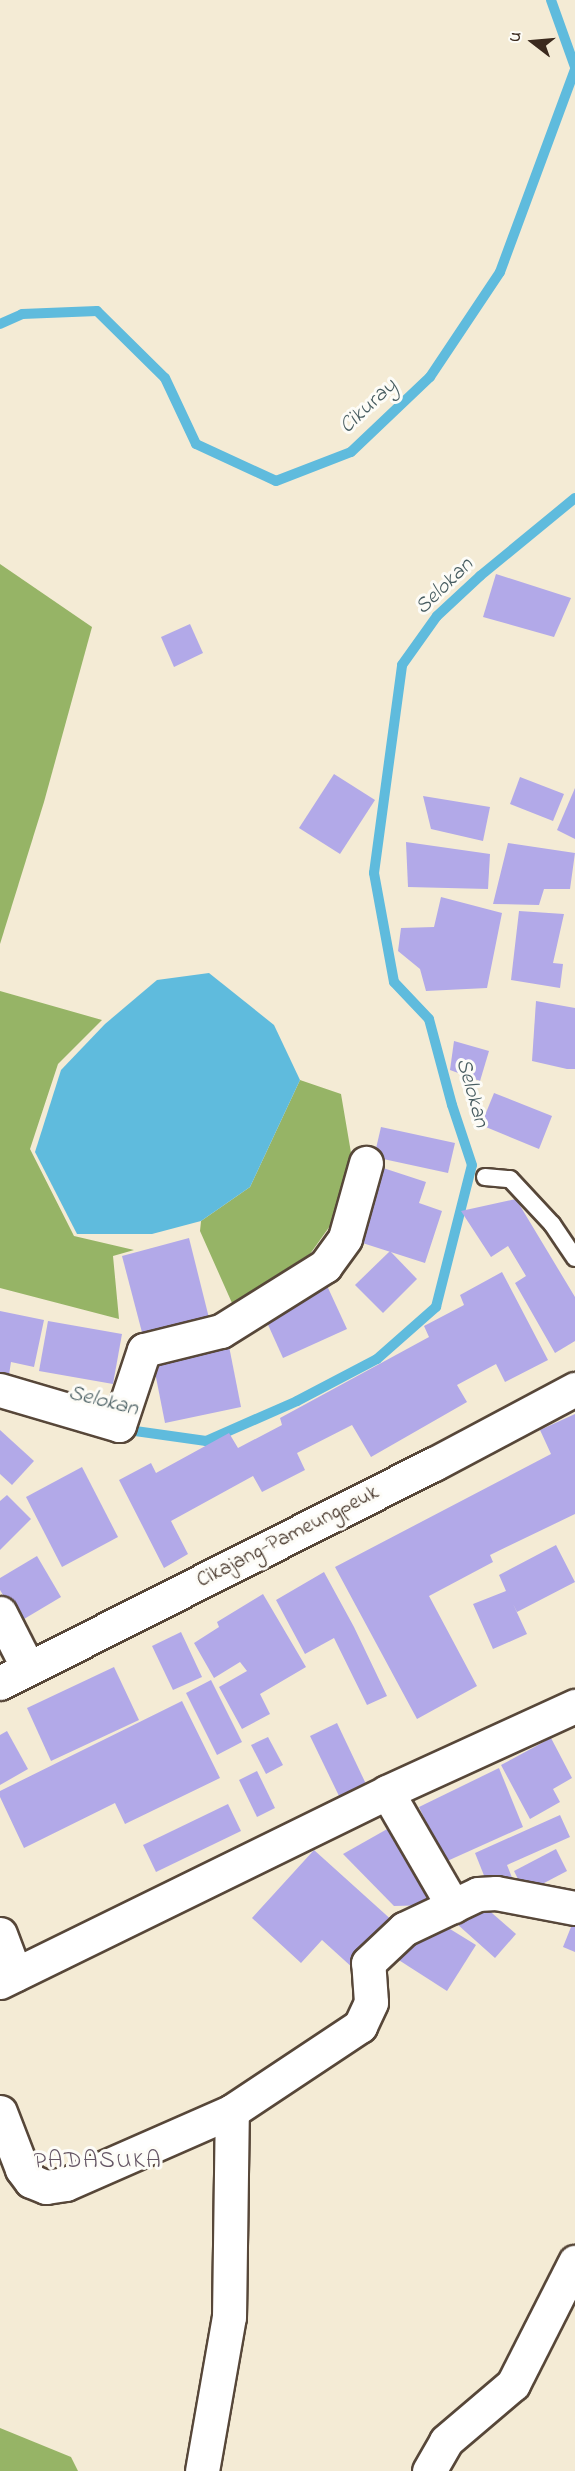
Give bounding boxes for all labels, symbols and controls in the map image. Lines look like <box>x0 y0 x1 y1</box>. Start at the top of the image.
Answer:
north arrow <box>503 12 563 72</box>
text: U <box>503 29 529 45</box>
water label: Cikuray <box>335 374 403 440</box>
water label: Selokan <box>410 553 480 621</box>
water label: Selokan <box>449 1055 493 1131</box>
water label: Selokan <box>65 1381 141 1423</box>
street label: Cikajang-Pameungpeuk <box>193 1480 383 1594</box>
district label: PADASUKA <box>34 2148 162 2176</box>

